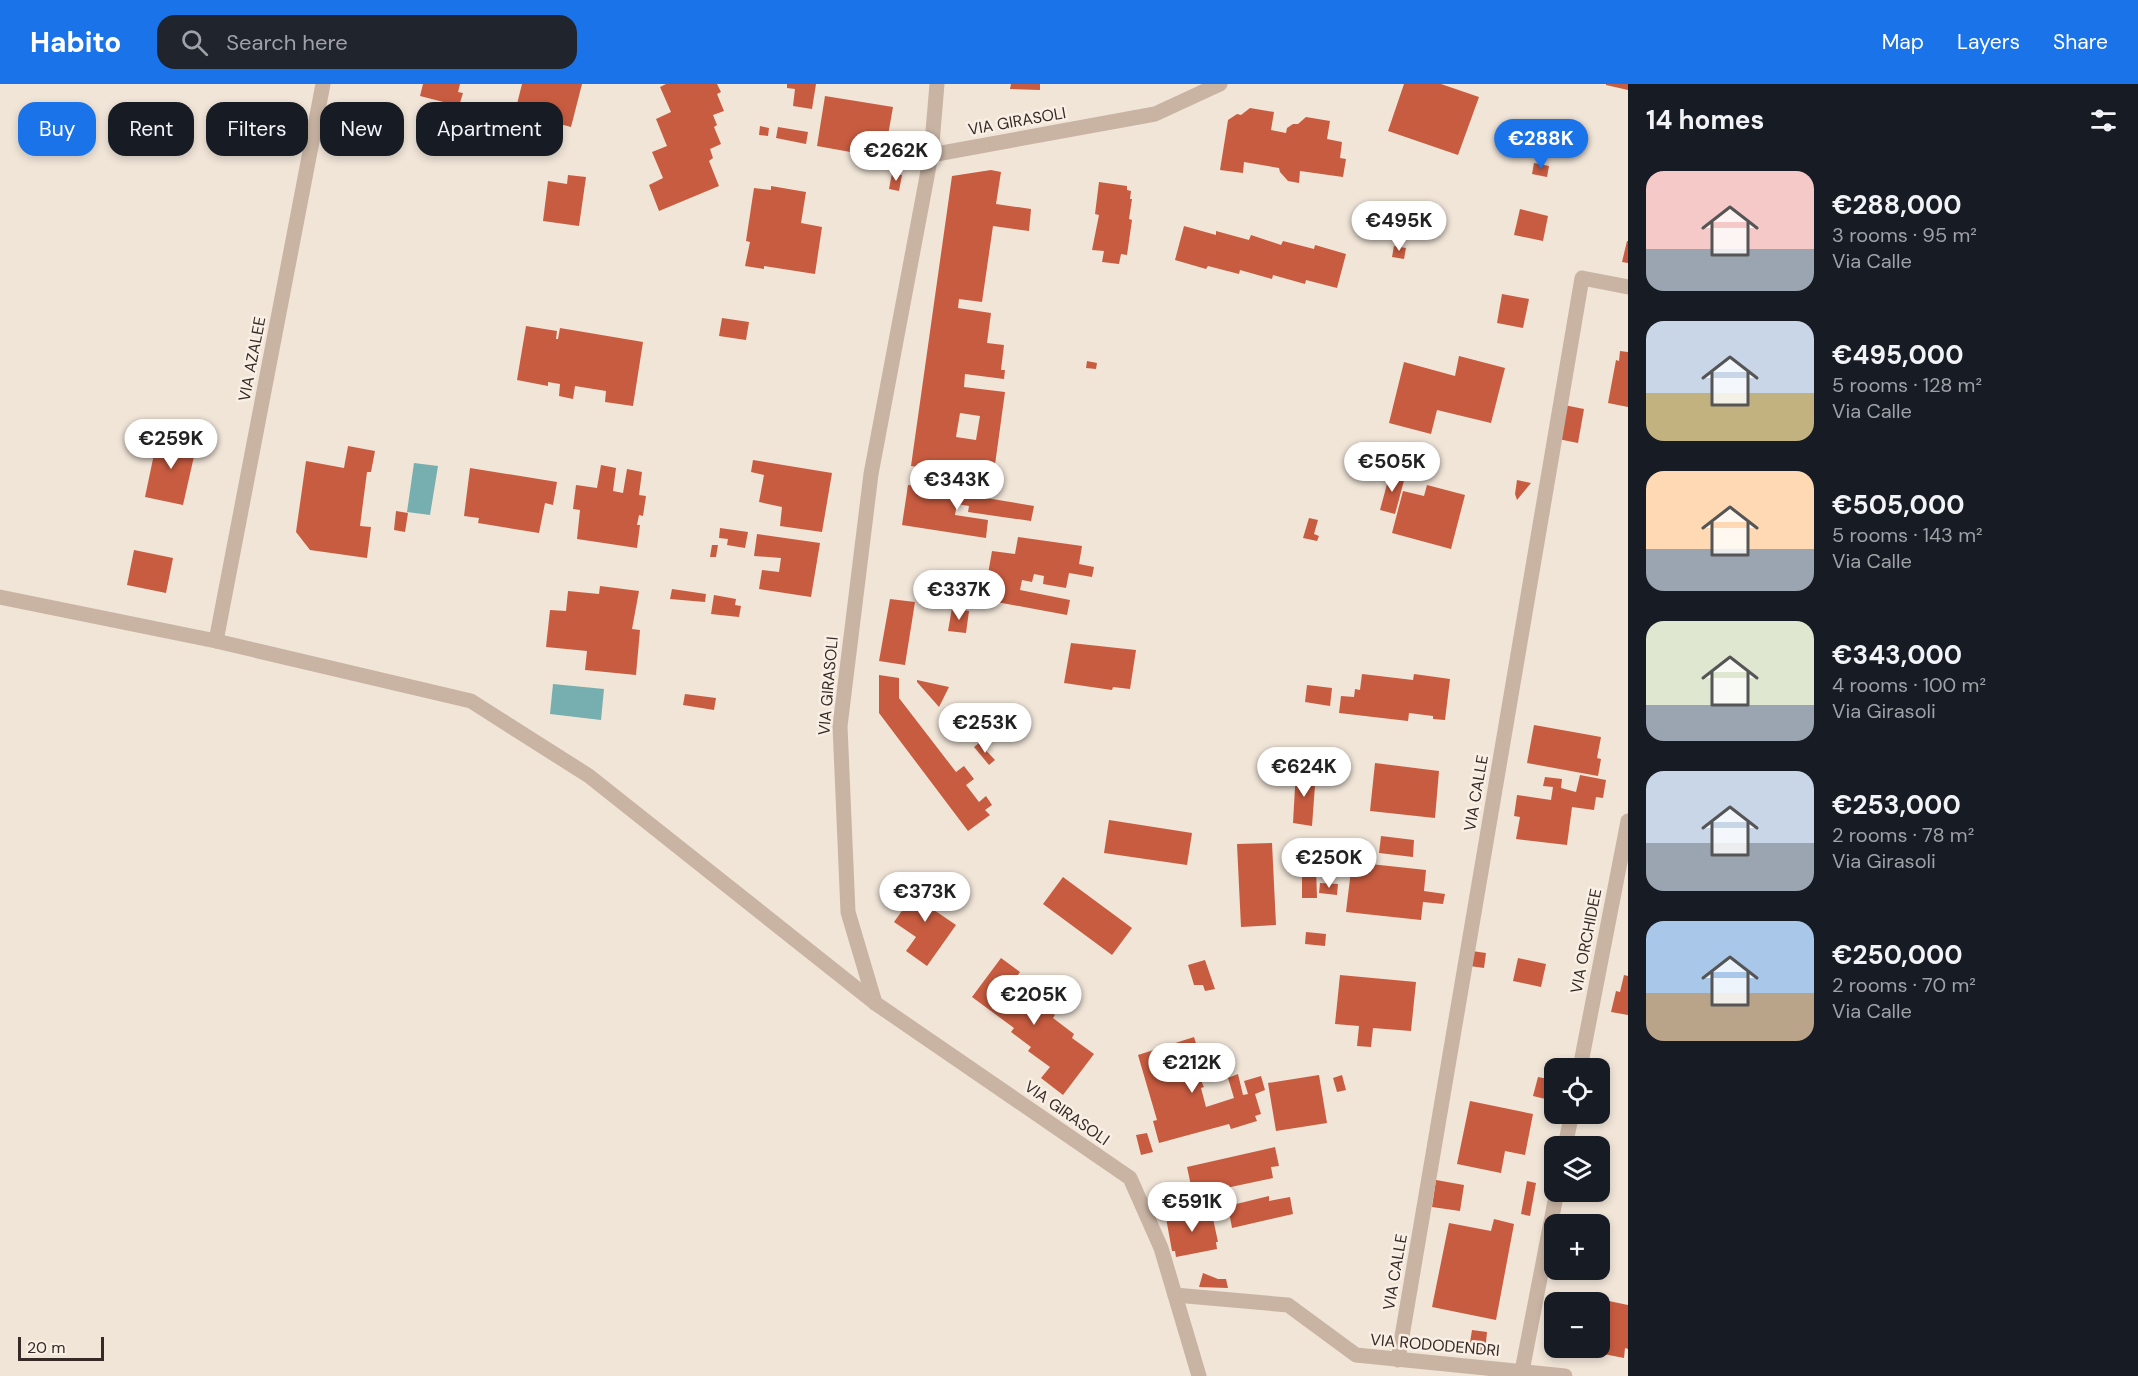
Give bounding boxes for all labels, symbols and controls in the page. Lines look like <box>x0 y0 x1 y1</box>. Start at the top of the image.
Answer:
search box <box>157 15 577 69</box>
text: Habito <box>30 24 121 61</box>
icon: search <box>178 26 211 59</box>
text: Search here <box>226 28 348 57</box>
text: Map <box>1882 28 1924 56</box>
text: Layers <box>1957 28 2020 56</box>
text: Share <box>2053 28 2108 56</box>
chip: Buy <box>18 102 96 156</box>
chip: Rent <box>108 102 194 156</box>
chip: Filters <box>206 102 308 156</box>
chip: New <box>320 102 404 156</box>
chip: Apartment <box>416 102 563 156</box>
street label: VIA GIRASOLI <box>966 102 1068 140</box>
text: 14 homes <box>1646 103 1764 137</box>
icon: filters <box>2087 104 2120 137</box>
pin: €288K <box>1499 119 1583 170</box>
text: €288K <box>1508 125 1574 151</box>
pin: €262K <box>854 131 938 182</box>
text: €262K <box>864 137 928 163</box>
text: €288,000 <box>1832 188 1962 222</box>
icon: home <box>1694 195 1766 267</box>
pin: €495K <box>1357 201 1441 252</box>
text: €495K <box>1366 207 1433 233</box>
text: 3 rooms · 95 m² <box>1832 222 1977 248</box>
text: Via Calle <box>1832 248 1912 274</box>
street label: VIA AZALEE <box>234 315 270 403</box>
text: €495,000 <box>1832 338 1963 372</box>
icon: home <box>1694 345 1766 417</box>
text: 5 rooms · 128 m² <box>1832 372 1982 398</box>
text: Via Calle <box>1832 398 1912 424</box>
pin: €259K <box>129 419 213 470</box>
text: €259K <box>138 425 204 451</box>
pin: €505K <box>1350 442 1434 493</box>
text: €505K <box>1358 448 1426 474</box>
pin: €343K <box>915 460 999 511</box>
text: €343K <box>924 466 990 492</box>
text: €505,000 <box>1832 488 1965 522</box>
icon: home <box>1694 495 1766 567</box>
text: 5 rooms · 143 m² <box>1832 522 1983 548</box>
text: Via Calle <box>1832 548 1912 574</box>
pin: €337K <box>917 570 1001 621</box>
text: €337K <box>927 576 991 602</box>
street label: VIA GIRASOLI <box>813 636 843 736</box>
text: €343,000 <box>1832 638 1962 672</box>
icon: home <box>1694 645 1766 717</box>
text: 4 rooms · 100 m² <box>1832 672 1986 698</box>
text: Via Girasoli <box>1832 698 1936 724</box>
pin: €253K <box>943 703 1027 754</box>
text: €253K <box>953 709 1017 735</box>
pin: €624K <box>1262 747 1346 798</box>
text: €624K <box>1271 753 1337 779</box>
street label: VIA CALLE <box>1459 753 1493 833</box>
text: €253,000 <box>1832 788 1961 822</box>
icon: home <box>1694 795 1766 867</box>
text: 2 rooms · 78 m² <box>1832 822 1974 848</box>
pin: €250K <box>1287 838 1371 889</box>
text: €250K <box>1296 844 1362 870</box>
text: Via Girasoli <box>1832 848 1936 874</box>
pin: €373K <box>883 872 967 923</box>
text: €373K <box>893 878 957 904</box>
street label: VIA ORCHIDEE <box>1566 887 1606 995</box>
text: €250,000 <box>1832 938 1963 972</box>
icon: home <box>1694 945 1766 1017</box>
text: 2 rooms · 70 m² <box>1832 972 1976 998</box>
pin: €205K <box>992 975 1076 1026</box>
text: €205K <box>1001 981 1067 1007</box>
text: Via Calle <box>1832 998 1912 1024</box>
pin: €212K <box>1150 1043 1234 1094</box>
text: €212K <box>1162 1049 1222 1075</box>
map controls <box>1544 1058 1610 1358</box>
button: locate <box>1544 1058 1610 1124</box>
street label: VIA GIRASOLI <box>1020 1076 1114 1150</box>
button: layers <box>1544 1136 1610 1202</box>
pin: €591K <box>1150 1182 1234 1233</box>
text: €591K <box>1162 1188 1222 1214</box>
button: + <box>1544 1214 1610 1280</box>
street label: VIA CALLE <box>1378 1232 1412 1312</box>
button: − <box>1544 1292 1610 1358</box>
street label: VIA RODODENDRI <box>1369 1329 1501 1361</box>
scale bar <box>18 1334 104 1362</box>
text: 20 m <box>27 1337 66 1358</box>

